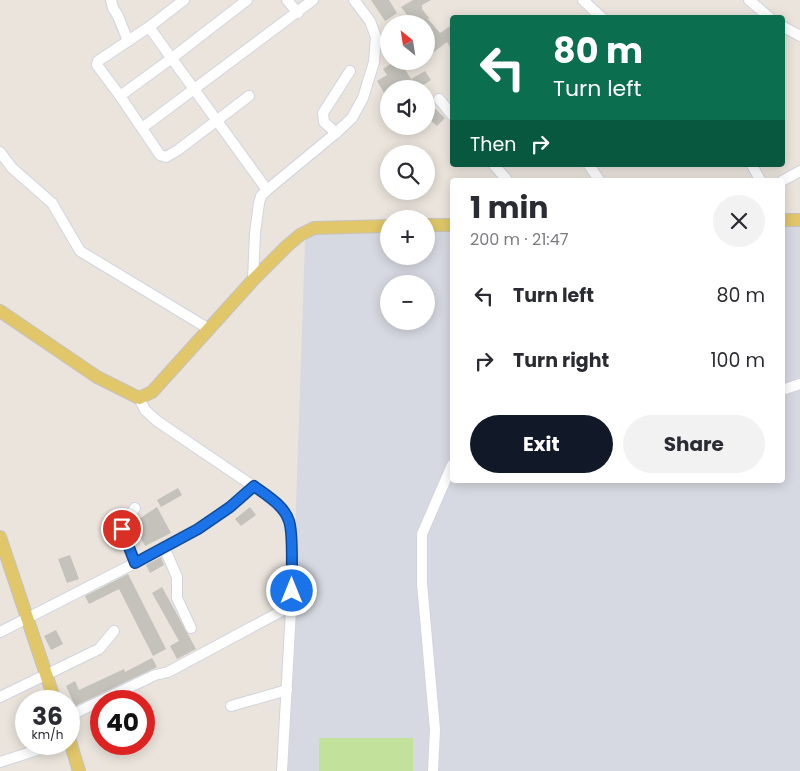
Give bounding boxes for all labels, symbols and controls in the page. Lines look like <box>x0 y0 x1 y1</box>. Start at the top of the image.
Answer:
north arrow <box>380 15 435 70</box>
map controls <box>380 15 435 330</box>
text: 80 m <box>553 26 643 75</box>
icon: left <box>470 35 535 100</box>
text: Turn left <box>553 73 641 104</box>
button: sound <box>380 80 435 135</box>
icon: right <box>526 130 554 158</box>
text: Then <box>470 131 516 158</box>
button: search <box>380 145 435 200</box>
text: 1 min <box>470 186 548 229</box>
button: close <box>713 195 765 247</box>
button: + <box>380 210 435 265</box>
text: 200 m · 21:47 <box>470 228 569 251</box>
button: − <box>380 275 435 330</box>
icon: left <box>470 282 498 310</box>
text: Turn left <box>513 282 594 309</box>
text: 80 m <box>716 282 765 309</box>
icon: right <box>470 347 498 375</box>
text: Turn right <box>513 347 609 374</box>
text: 100 m <box>710 347 765 374</box>
button: Exit <box>470 415 613 473</box>
button: Share <box>623 415 765 473</box>
pin <box>101 508 143 550</box>
icon: arrive <box>108 515 136 543</box>
position arrow <box>265 564 317 616</box>
speed limit sign: 40 <box>90 690 155 755</box>
text: 36 <box>32 699 63 734</box>
text: km/h <box>32 726 63 743</box>

